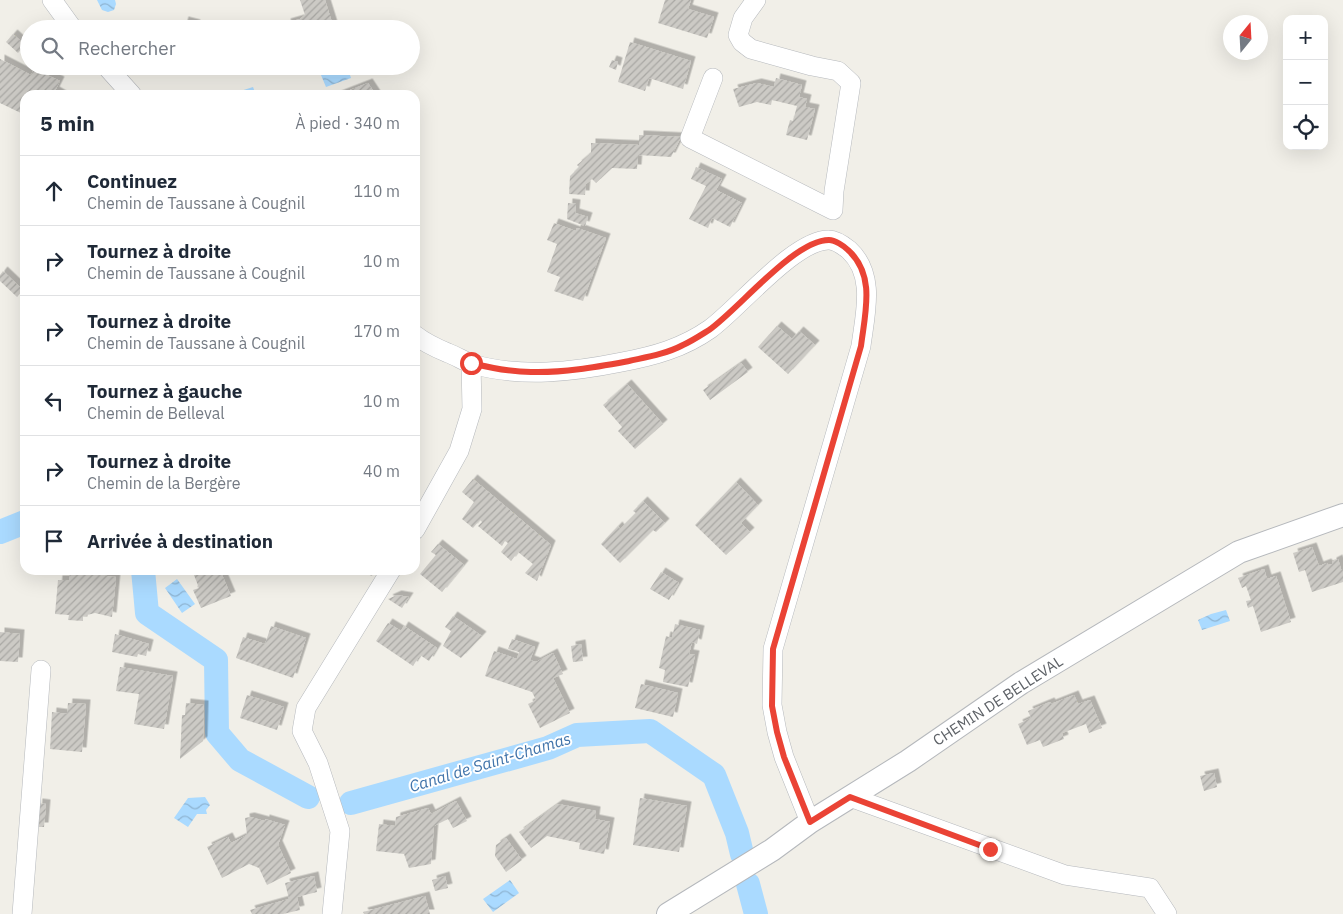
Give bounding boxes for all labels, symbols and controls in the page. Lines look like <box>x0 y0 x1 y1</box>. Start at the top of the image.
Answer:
north arrow <box>1223 15 1268 60</box>
map controls <box>1283 15 1328 150</box>
button: + <box>1283 15 1328 60</box>
search box <box>20 20 420 75</box>
icon: search <box>38 34 66 62</box>
text: Rechercher <box>78 36 176 60</box>
button: − <box>1283 60 1328 105</box>
button: locate <box>1283 105 1328 150</box>
text: 5 min <box>40 109 95 137</box>
text: À pied · 340 m <box>295 113 400 133</box>
text: Continuez <box>87 169 177 193</box>
icon: ahead <box>40 177 68 205</box>
text: 110 m <box>353 181 400 201</box>
text: Chemin de Taussane à Cougnil <box>87 193 305 213</box>
text: Tournez à droite <box>87 239 231 263</box>
icon: right <box>40 247 68 275</box>
text: 10 m <box>363 251 400 271</box>
text: Chemin de Taussane à Cougnil <box>87 263 305 283</box>
text: Tournez à droite <box>87 309 231 333</box>
icon: right <box>40 317 68 345</box>
text: 170 m <box>353 321 400 341</box>
text: Chemin de Taussane à Cougnil <box>87 333 305 353</box>
route start <box>460 352 483 375</box>
text: Tournez à gauche <box>87 379 243 403</box>
icon: left <box>40 387 68 415</box>
text: 10 m <box>363 391 400 411</box>
text: Chemin de Belleval <box>87 403 225 423</box>
text: Tournez à droite <box>87 449 231 473</box>
icon: right <box>40 457 68 485</box>
text: 40 m <box>363 461 400 481</box>
text: Chemin de la Bergère <box>87 473 241 493</box>
icon: arrive <box>40 527 68 555</box>
text: Arrivée à destination <box>87 529 273 553</box>
street label: CHEMIN DE BELLEVAL <box>929 651 1067 750</box>
water label: Canal de Saint-Chamas <box>407 728 573 796</box>
route end <box>979 838 1002 861</box>

